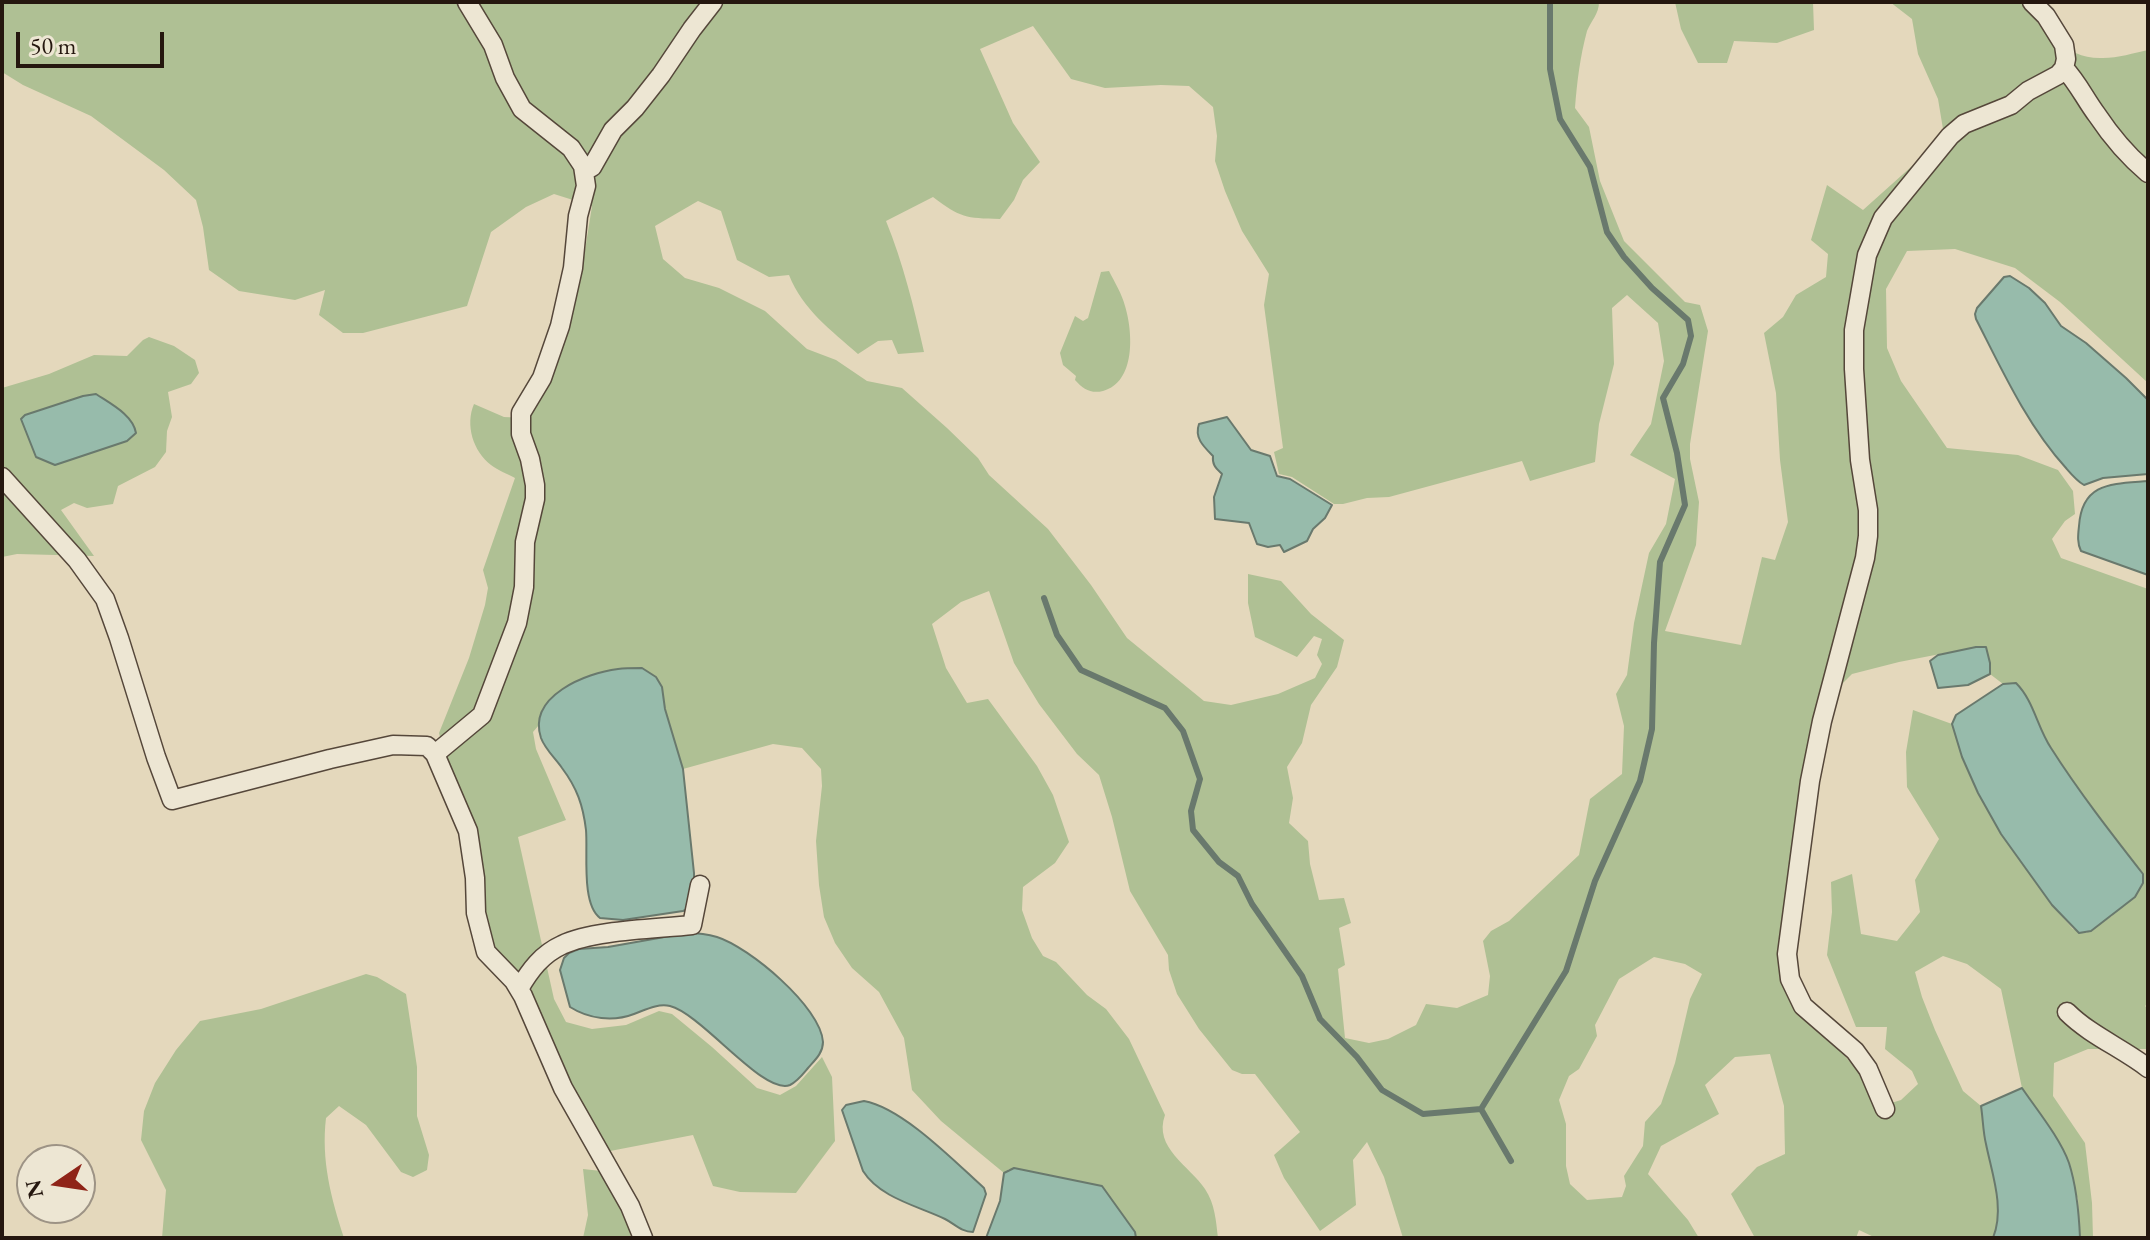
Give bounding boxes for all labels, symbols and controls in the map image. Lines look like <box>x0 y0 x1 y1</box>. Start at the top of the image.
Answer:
scale bar <box>20 16 168 66</box>
text: 50 m <box>30 30 77 61</box>
north arrow <box>16 1144 96 1224</box>
text: N <box>18 1177 50 1201</box>

